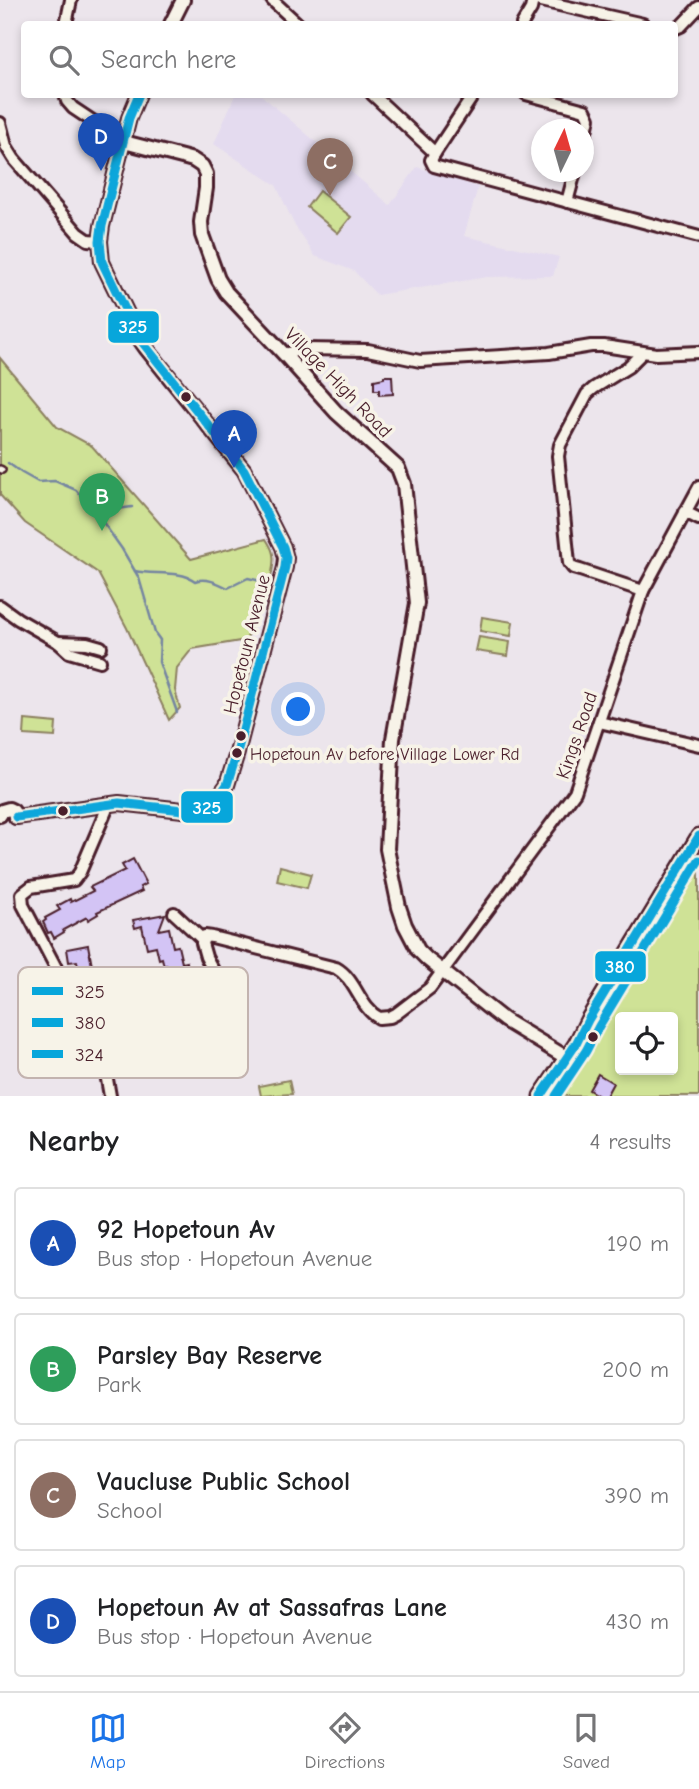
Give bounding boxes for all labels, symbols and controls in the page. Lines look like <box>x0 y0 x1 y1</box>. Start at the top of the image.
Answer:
search box <box>21 21 678 98</box>
icon: search <box>45 41 83 79</box>
text: Search here <box>101 45 236 75</box>
pin: D <box>78 113 124 171</box>
north arrow <box>531 119 594 182</box>
pin: C <box>307 138 353 196</box>
line badge: 325 <box>107 310 160 344</box>
text: 325 <box>119 316 147 338</box>
street label: Village High Road <box>280 323 396 442</box>
unlabelled marker <box>179 390 193 404</box>
pin: A <box>211 410 257 468</box>
pin: B <box>79 473 125 531</box>
street label: Hopetoun Avenue <box>219 572 275 716</box>
street label: Kings Road <box>552 689 602 782</box>
your location <box>281 692 315 726</box>
unlabelled marker <box>234 729 248 743</box>
place label: Hopetoun Av before Village Lower Rd <box>250 745 519 764</box>
marker: Hopetoun Av before Village Lower Rd <box>230 746 244 760</box>
line badge: 325 <box>180 790 234 824</box>
text: 325 <box>193 797 221 819</box>
unlabelled marker <box>56 804 70 818</box>
line badge: 380 <box>594 950 647 983</box>
text: 380 <box>605 956 635 978</box>
legend <box>18 967 248 1078</box>
text: 325 <box>75 981 105 1003</box>
text: 380 <box>75 1012 106 1034</box>
map controls <box>615 1012 678 1075</box>
button: locate <box>615 1012 678 1075</box>
unlabelled marker <box>586 1030 600 1044</box>
text: 324 <box>75 1044 104 1066</box>
text: Nearby <box>28 1124 119 1159</box>
text: 4 results <box>589 1128 671 1155</box>
text: 92 Hopetoun Av <box>97 1215 275 1245</box>
text: A <box>47 1230 59 1257</box>
text: 190 m <box>607 1230 669 1257</box>
text: Bus stop · Hopetoun Avenue <box>97 1245 372 1272</box>
text: Parsley Bay Reserve <box>97 1341 322 1371</box>
text: B <box>46 1356 60 1383</box>
text: 200 m <box>602 1356 669 1383</box>
text: Park <box>97 1371 141 1398</box>
text: Vaucluse Public School <box>97 1467 350 1497</box>
text: C <box>46 1482 60 1509</box>
text: 390 m <box>604 1482 669 1509</box>
text: School <box>97 1497 162 1524</box>
text: Hopetoun Av at Sassafras Lane <box>97 1593 447 1623</box>
text: D <box>46 1608 60 1635</box>
text: 430 m <box>606 1608 669 1635</box>
text: Bus stop · Hopetoun Avenue <box>97 1623 372 1650</box>
tab: Map <box>89 1709 127 1773</box>
tab: Directions <box>305 1709 385 1773</box>
tab: Saved <box>563 1709 610 1773</box>

